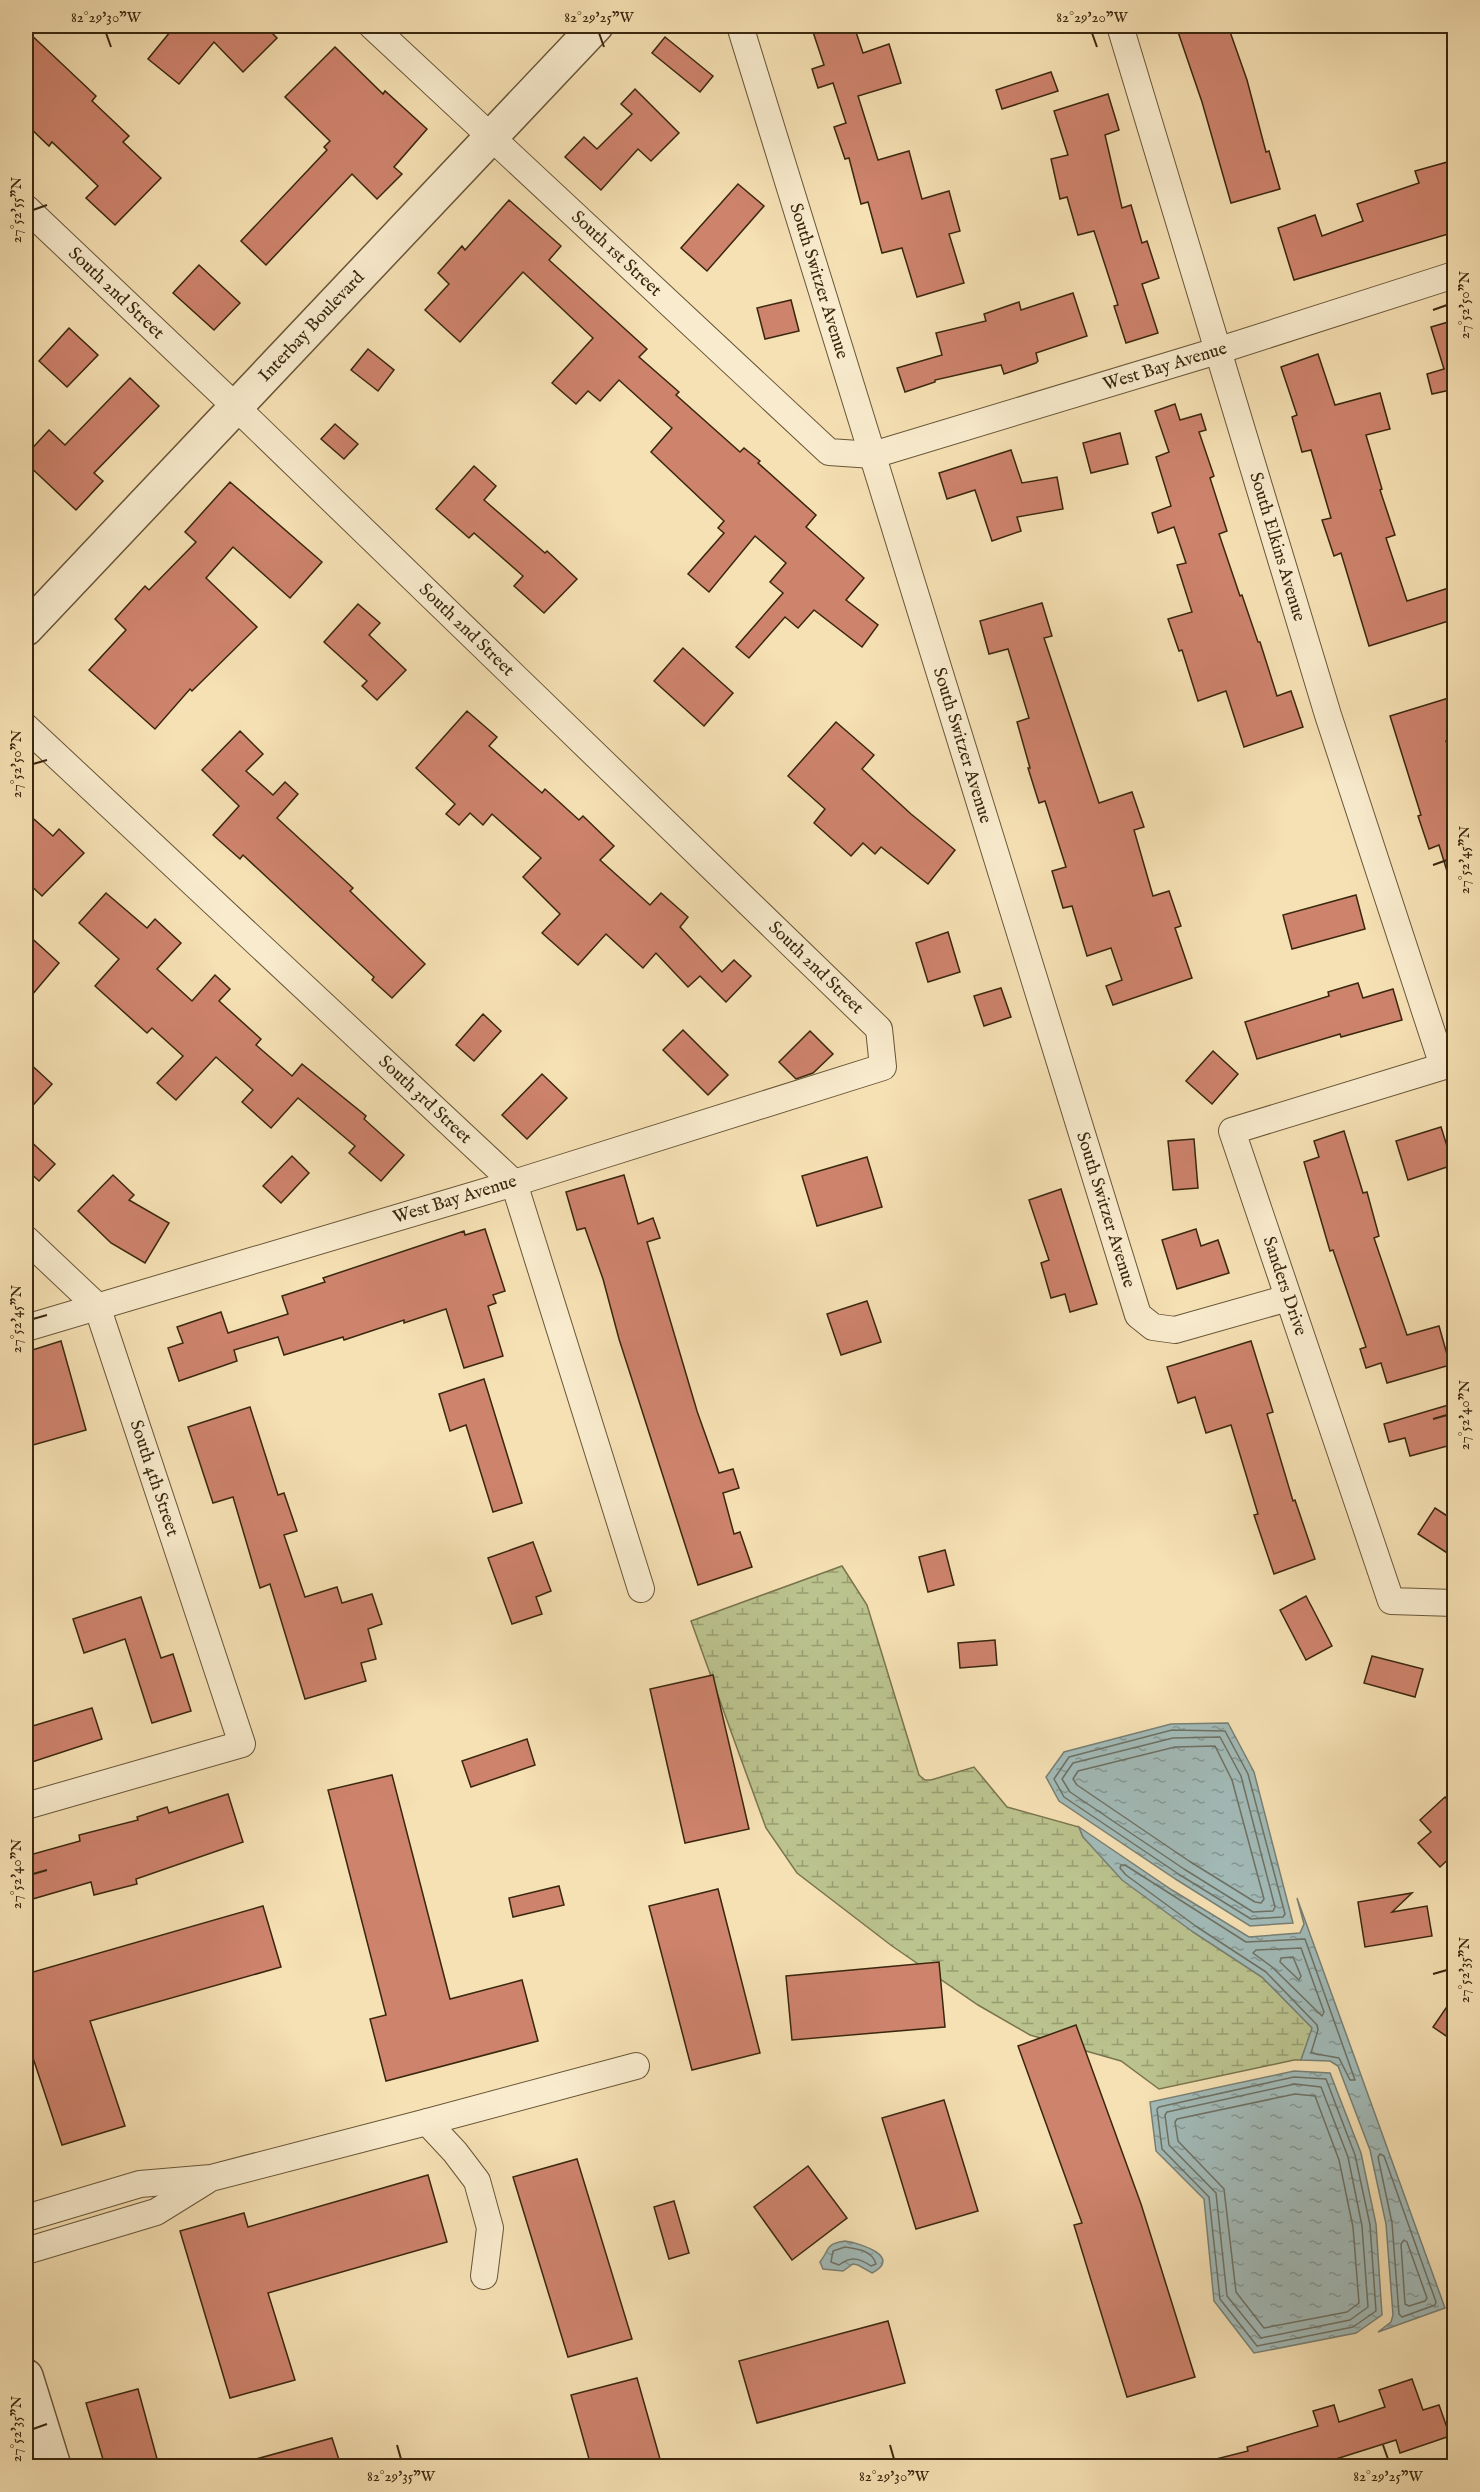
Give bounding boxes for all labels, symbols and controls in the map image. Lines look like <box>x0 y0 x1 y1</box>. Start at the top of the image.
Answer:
text: 82°29'30"W <box>71 8 142 27</box>
text: 82°29'25"W <box>564 8 634 27</box>
text: 82°29'20"W <box>1056 8 1128 27</box>
text: 27°52'55"N <box>7 177 26 243</box>
street label: South Switzer Avenue <box>784 200 854 362</box>
street label: South 1st Street <box>566 206 667 302</box>
street label: South 2nd Street <box>63 242 169 344</box>
street label: Interbay Boulevard <box>254 266 370 387</box>
text: 27°52'50"N <box>1455 271 1474 339</box>
street label: West Bay Avenue <box>1100 337 1230 396</box>
street label: South Elkins Avenue <box>1244 469 1311 624</box>
street label: South 2nd Street <box>414 578 519 681</box>
street label: South Switzer Avenue <box>927 665 997 826</box>
text: 27°52'50"N <box>7 730 26 798</box>
text: 27°52'45"N <box>1455 826 1474 894</box>
street label: South 2nd Street <box>763 916 868 1019</box>
street label: South 3rd Street <box>373 1051 476 1149</box>
street label: South Switzer Avenue <box>1071 1129 1140 1291</box>
street label: West Bay Avenue <box>390 1170 520 1230</box>
street label: Sanders Drive <box>1257 1234 1312 1339</box>
text: 27°52'45"N <box>7 1285 26 1353</box>
text: 27°52'40"N <box>1455 1380 1474 1450</box>
street label: South 4th Street <box>124 1417 184 1539</box>
text: 27°52'40"N <box>7 1839 26 1909</box>
text: 27°52'35"N <box>1455 1937 1474 2003</box>
text: 27°52'35"N <box>7 2396 26 2462</box>
text: 82°29'35"W <box>367 2467 436 2486</box>
text: 82°29'30"W <box>859 2467 930 2486</box>
text: 82°29'25"W <box>1353 2467 1423 2486</box>

